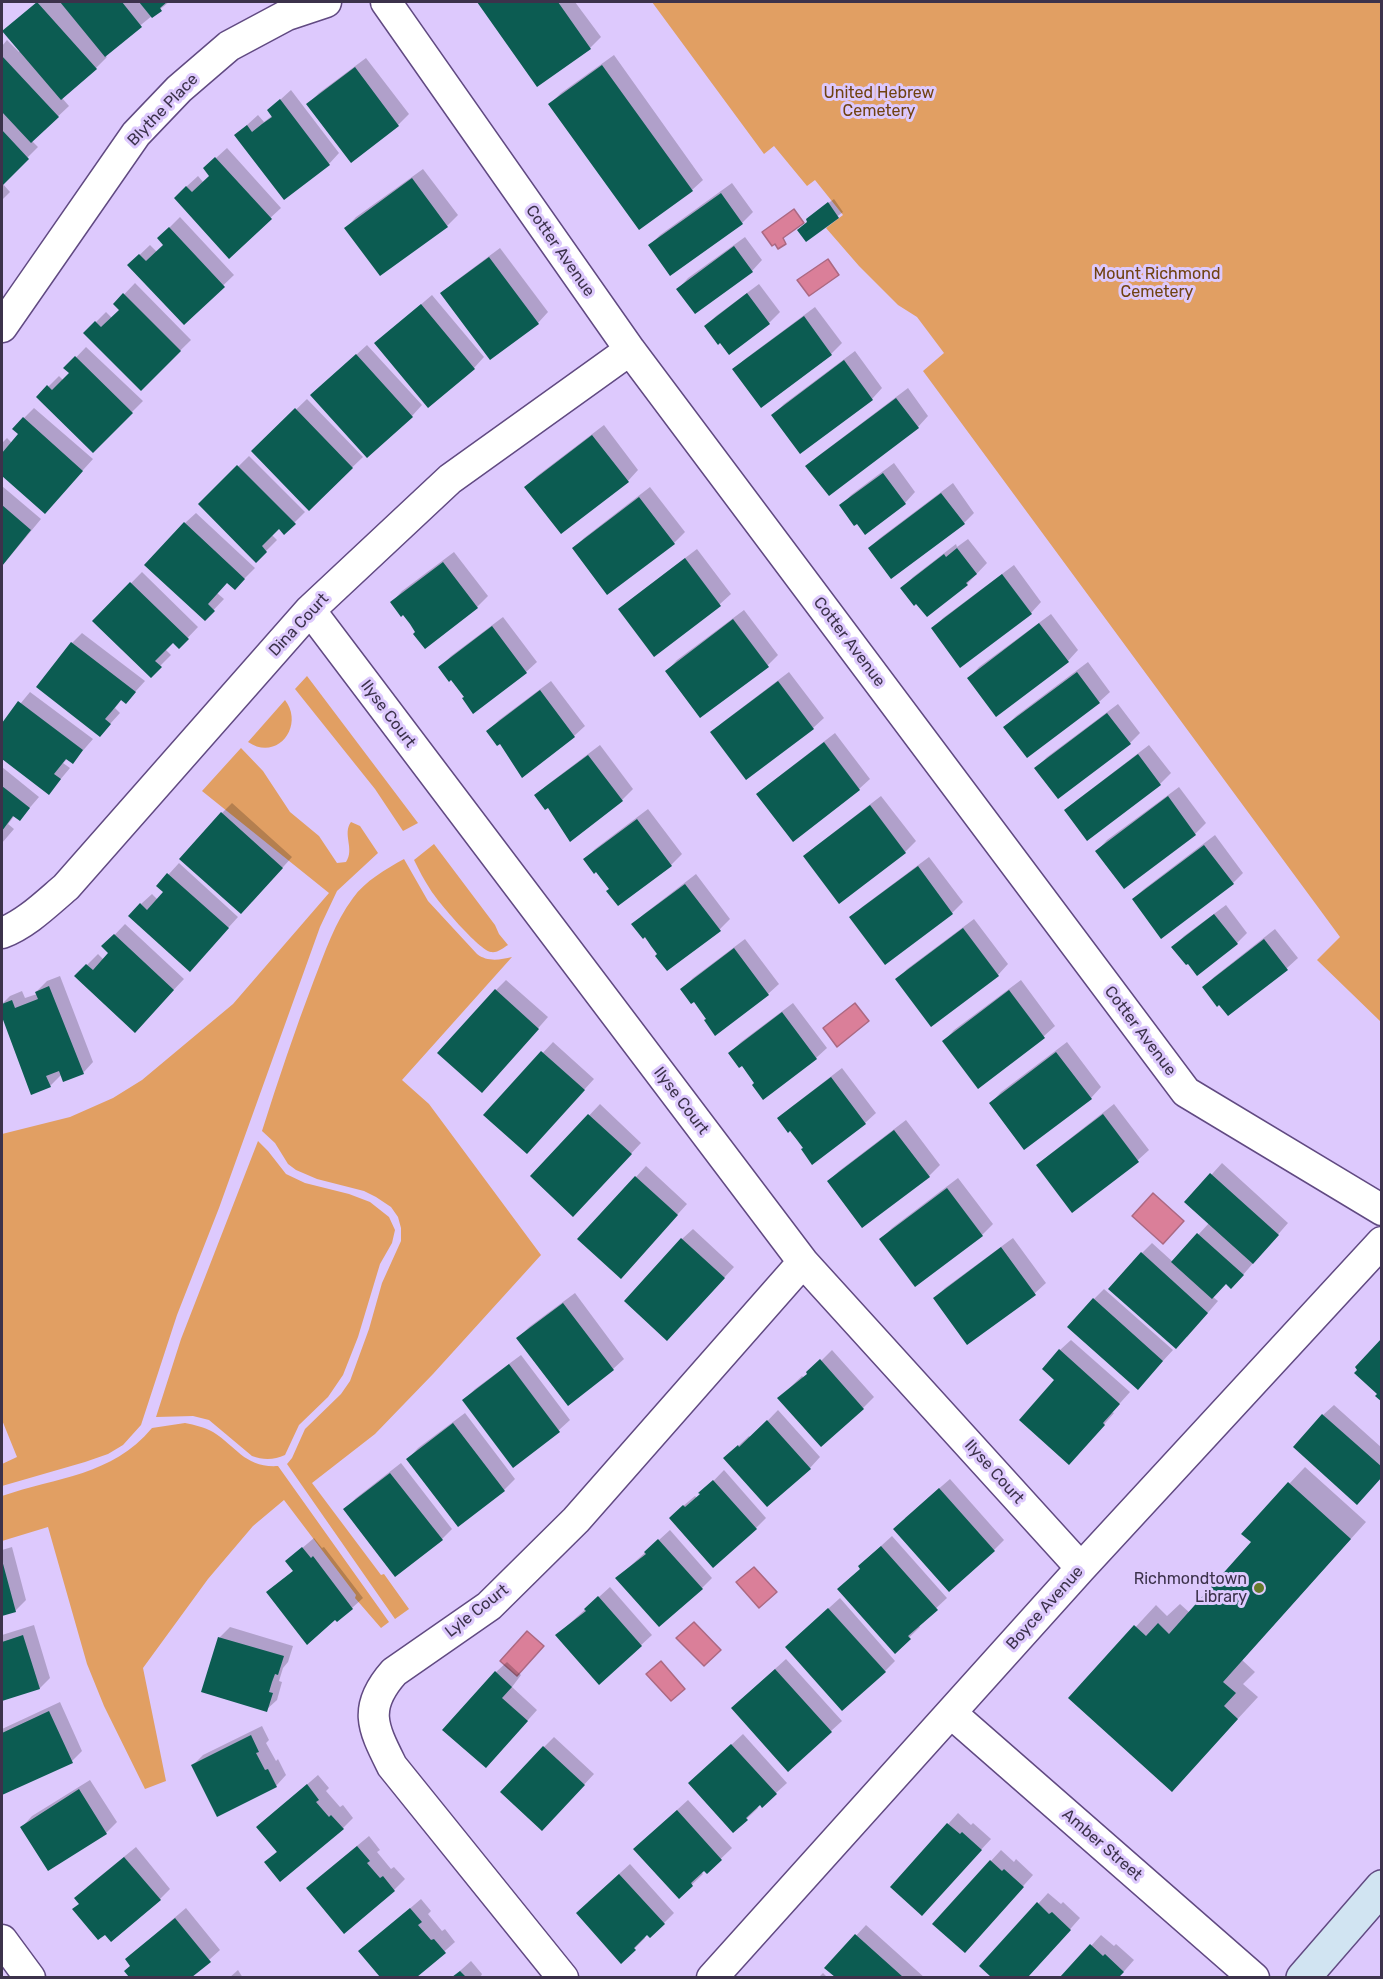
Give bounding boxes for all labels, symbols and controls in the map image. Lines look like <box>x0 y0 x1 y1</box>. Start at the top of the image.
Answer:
street label: Blythe Place <box>124 70 202 150</box>
park label: United Hebrew Cemetery <box>824 83 934 121</box>
street label: Cotter Avenue <box>521 202 599 300</box>
park label: Mount Richmond Cemetery <box>1094 264 1220 302</box>
street label: Dina Court <box>265 590 333 660</box>
street label: Cotter Avenue <box>809 593 889 691</box>
street label: Ilyse Court <box>356 676 420 752</box>
street label: Cotter Avenue <box>1100 982 1180 1080</box>
street label: Ilyse Court <box>649 1063 713 1139</box>
street label: Ilyse Court <box>960 1436 1028 1508</box>
street label: Boyce Avenue <box>1002 1562 1088 1654</box>
place label: Richmondtown Library <box>1134 1569 1247 1607</box>
street label: Lyle Court <box>442 1580 512 1642</box>
marker: Richmondtown Library <box>1252 1581 1266 1595</box>
street label: Amber Street <box>1058 1805 1146 1885</box>

